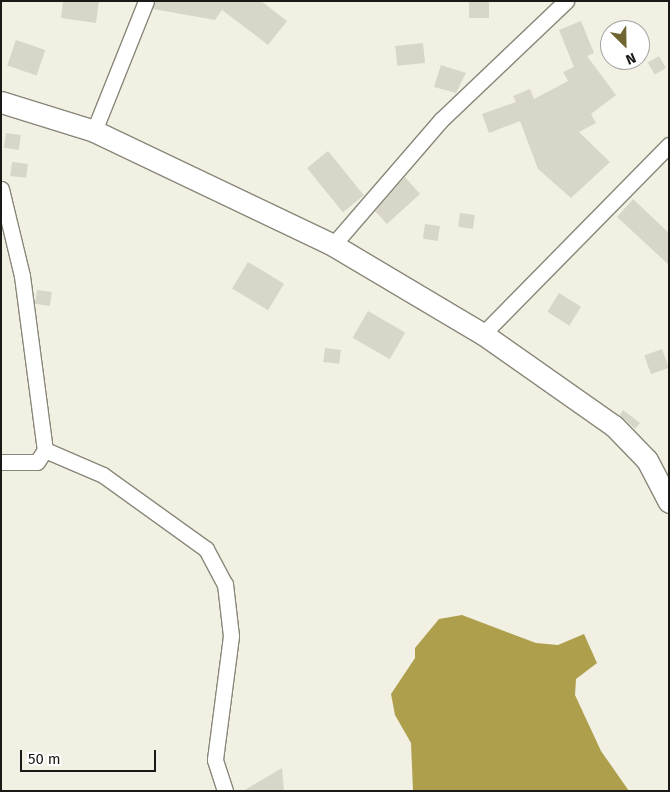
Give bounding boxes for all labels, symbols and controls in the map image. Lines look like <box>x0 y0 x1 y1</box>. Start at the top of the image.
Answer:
north arrow <box>600 20 650 70</box>
text: N <box>623 49 638 68</box>
scale bar <box>22 740 159 772</box>
text: 50 m <box>28 750 61 768</box>

